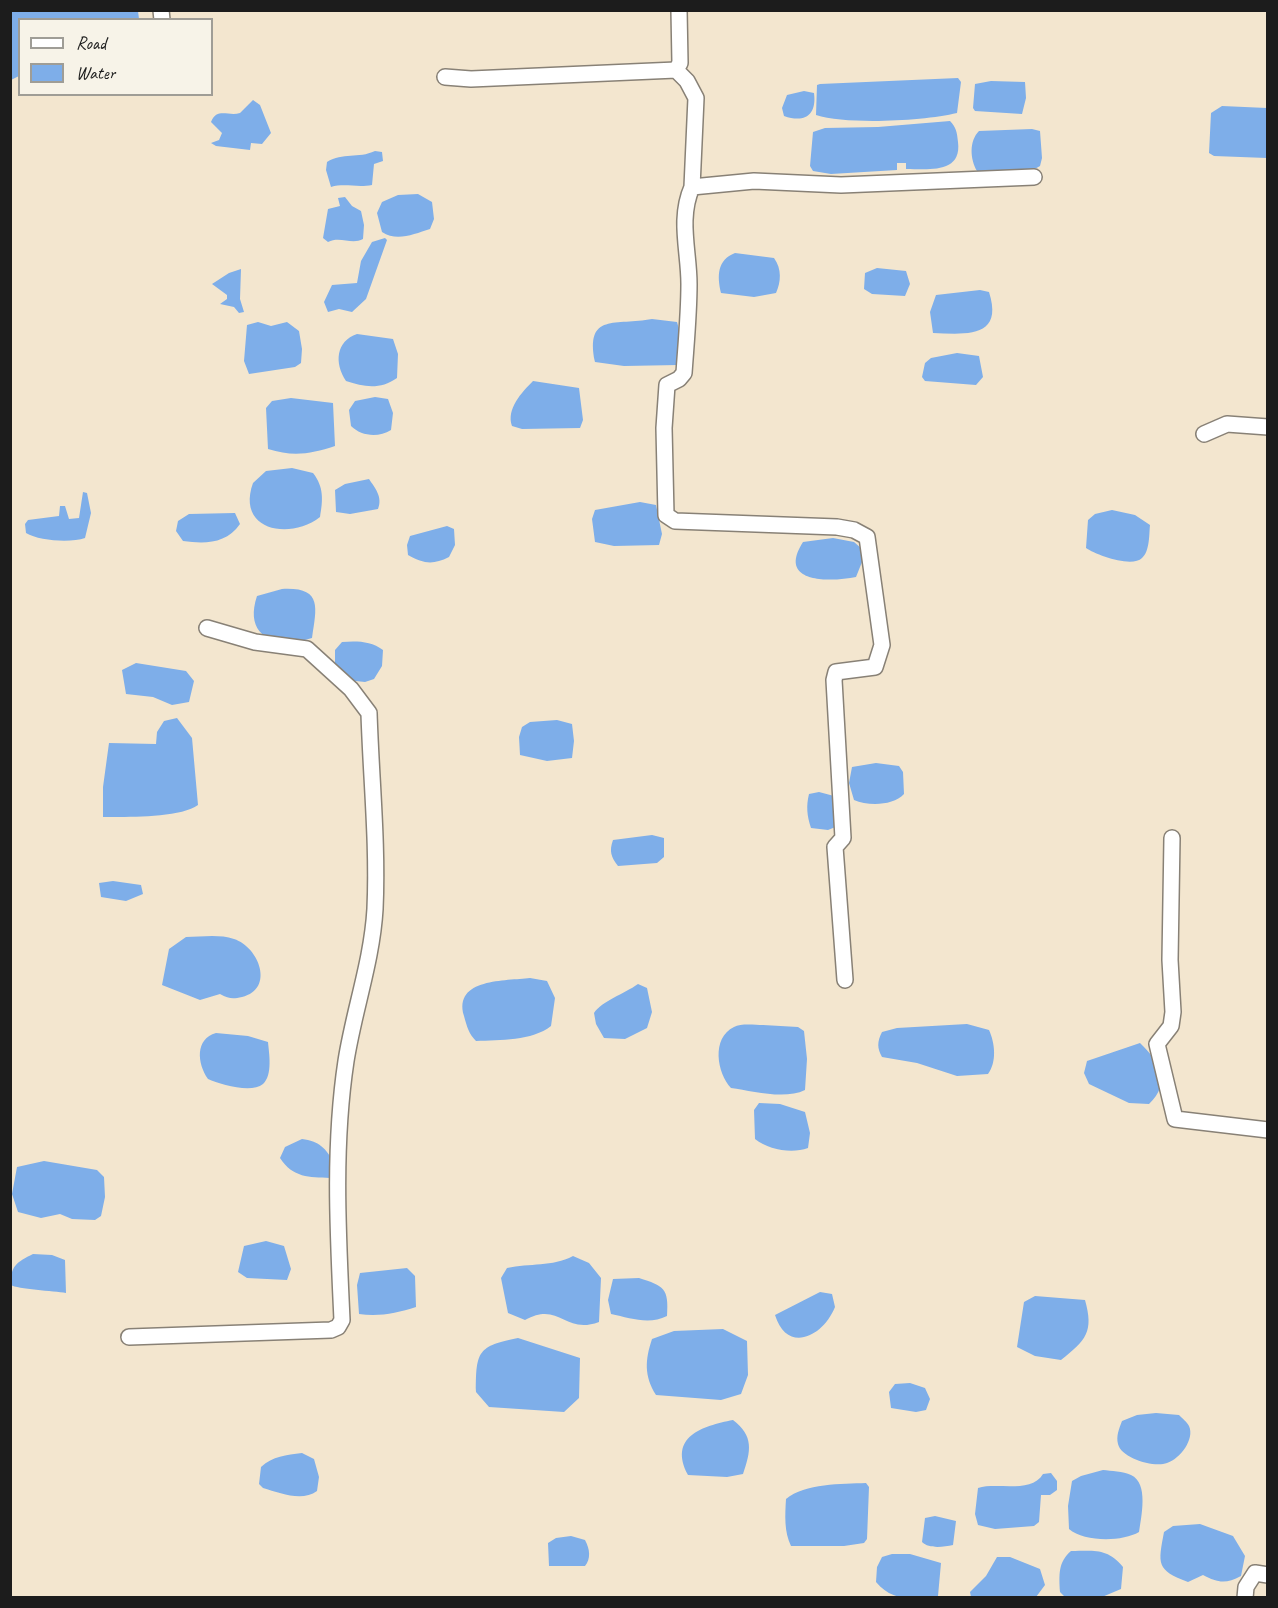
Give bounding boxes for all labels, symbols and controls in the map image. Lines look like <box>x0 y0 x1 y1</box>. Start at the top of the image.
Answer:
legend <box>18 18 213 96</box>
text: Road <box>76 32 106 54</box>
text: Water <box>76 62 115 84</box>

